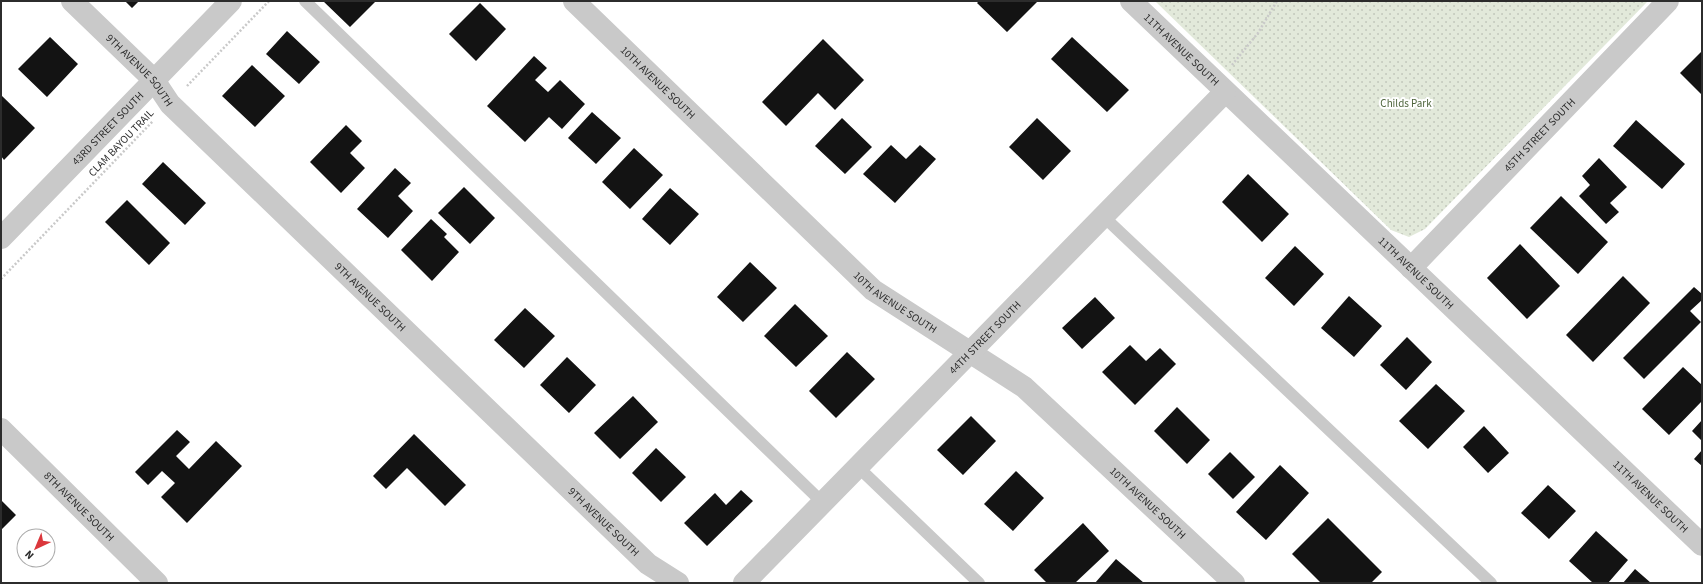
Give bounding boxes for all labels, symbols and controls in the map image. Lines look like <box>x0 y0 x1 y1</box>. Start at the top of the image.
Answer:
street label: 11TH AVENUE SOUTH <box>1141 10 1223 89</box>
street label: 9TH AVENUE SOUTH <box>103 30 177 109</box>
street label: 10TH AVENUE SOUTH <box>617 42 699 122</box>
street label: 43RD STREET SOUTH <box>68 88 147 168</box>
street label: 45TH STREET SOUTH <box>1500 95 1578 175</box>
park label: Childs Park <box>1380 96 1432 111</box>
street label: CLAM BAYOU TRAIL <box>85 106 157 180</box>
street label: 11TH AVENUE SOUTH <box>1375 233 1457 312</box>
street label: 9TH AVENUE SOUTH <box>332 259 409 335</box>
street label: 10TH AVENUE SOUTH <box>850 268 940 337</box>
street label: 44TH STREET SOUTH <box>945 297 1024 377</box>
street label: 11TH AVENUE SOUTH <box>1610 457 1692 536</box>
street label: 10TH AVENUE SOUTH <box>1107 463 1189 542</box>
street label: 8TH AVENUE SOUTH <box>41 468 118 545</box>
street label: 9TH AVENUE SOUTH <box>565 484 643 560</box>
north arrow <box>16 528 56 568</box>
text: N <box>22 547 37 563</box>

